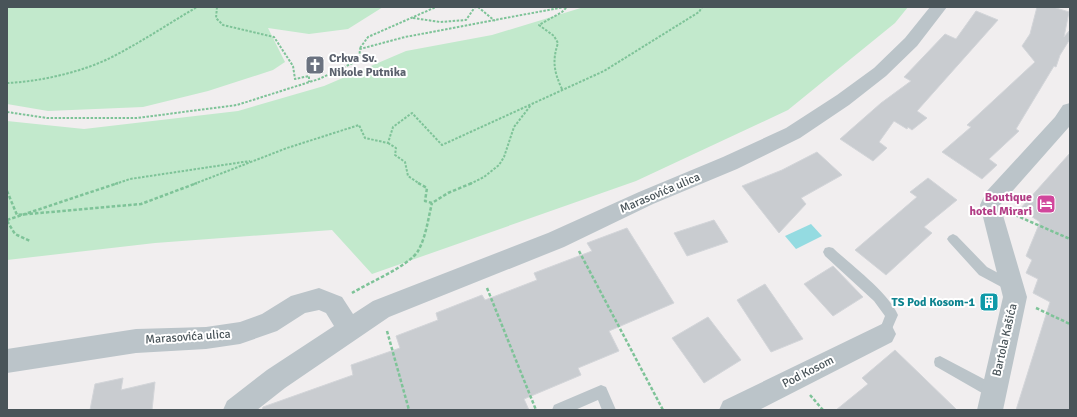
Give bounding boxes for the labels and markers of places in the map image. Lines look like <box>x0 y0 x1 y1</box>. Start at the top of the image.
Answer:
place label: Crkva Sv. Nikole Putnika <box>329 51 406 80</box>
church icon: Crkva Sv. Nikole Putnika <box>304 54 326 76</box>
place label: Boutique hotel Mirari <box>970 190 1032 219</box>
hotel icon: Boutique hotel Mirari <box>1035 193 1057 215</box>
building icon: TS Pod Kosom-1 <box>978 291 1000 313</box>
place label: TS Pod Kosom-1 <box>892 295 976 310</box>

